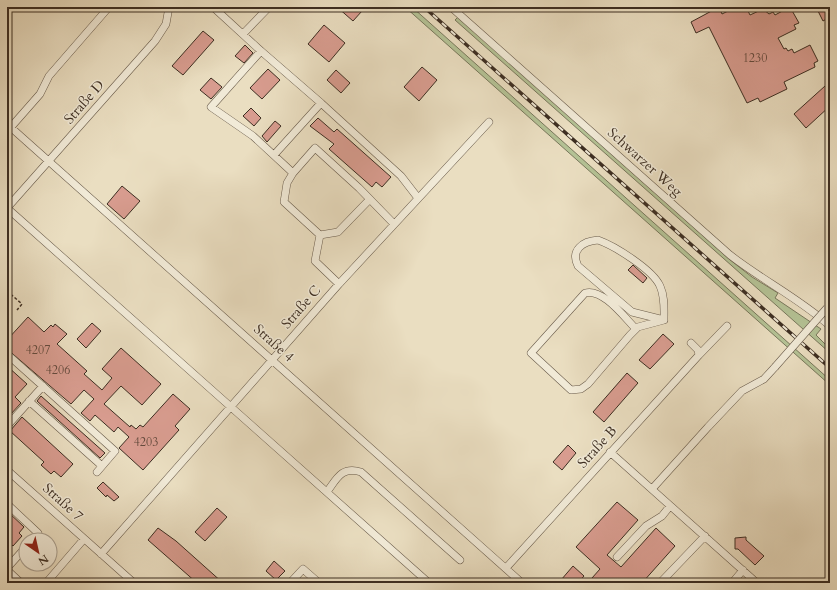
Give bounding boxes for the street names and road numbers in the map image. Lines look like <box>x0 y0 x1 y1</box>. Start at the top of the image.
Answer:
street label: Straße D <box>60 76 108 128</box>
street label: Schwarzer Weg <box>603 123 687 201</box>
street label: Straße C <box>277 281 325 333</box>
street label: Straße 4 <box>250 320 298 366</box>
street label: Straße B <box>573 422 621 472</box>
street label: Straße 7 <box>39 479 87 525</box>

